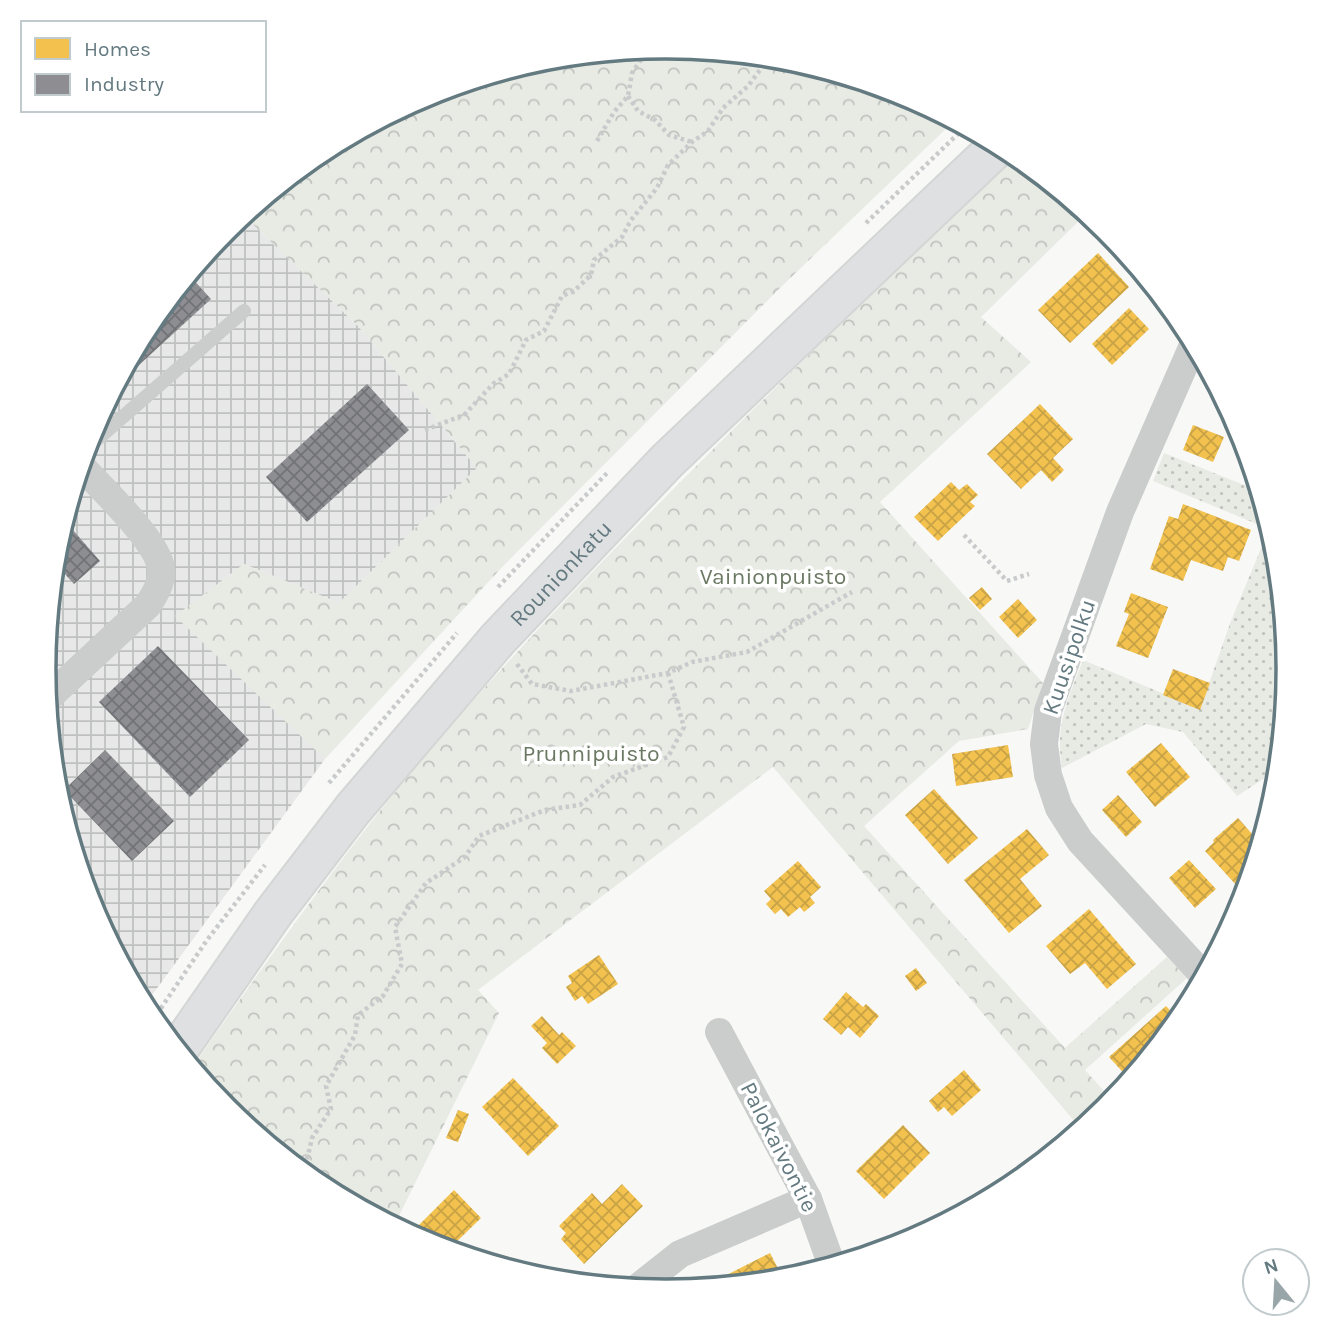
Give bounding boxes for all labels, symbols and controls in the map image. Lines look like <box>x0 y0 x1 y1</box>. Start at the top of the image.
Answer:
legend <box>21 21 266 112</box>
text: Homes <box>84 37 151 61</box>
text: Industry <box>84 72 164 96</box>
street label: Rounionkatu <box>504 515 617 632</box>
park label: Vainionpuisto <box>700 563 846 590</box>
street label: Kuusipolku <box>1037 596 1101 718</box>
park label: Prunnipuisto <box>522 740 660 767</box>
street label: Palokaivontie <box>735 1078 823 1216</box>
north arrow <box>1241 1247 1311 1317</box>
text: N <box>1261 1254 1281 1279</box>

